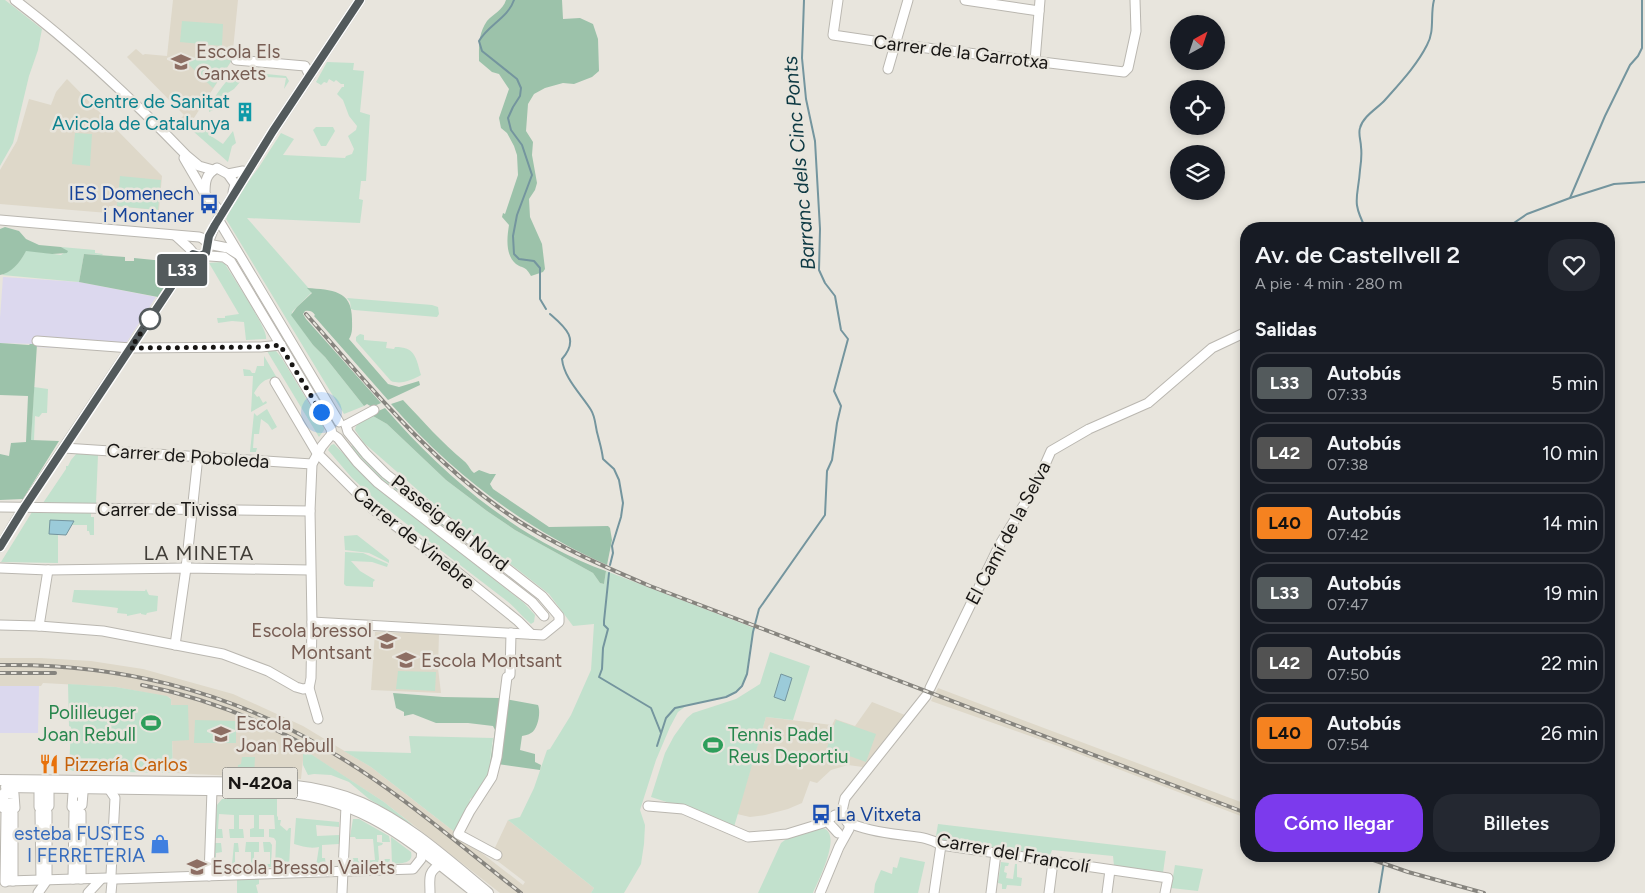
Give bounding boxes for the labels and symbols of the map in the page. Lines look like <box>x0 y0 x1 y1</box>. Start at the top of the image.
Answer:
north arrow <box>1170 15 1225 70</box>
street label: Carrer de la Garrotxa <box>872 30 1050 74</box>
place label: Escola Els Ganxets <box>196 40 280 85</box>
school or university icon: Escola Els Ganxets <box>170 51 192 73</box>
water label: Barranc dels Cinc Ponts <box>778 54 820 271</box>
place label: Centre de Sanitat Avicola de Catalunya <box>52 90 230 135</box>
building icon: Centre de Sanitat Avicola de Catalunya <box>234 101 256 123</box>
place label: IES Domenech i Montaner <box>69 182 195 227</box>
bus stop icon: IES Domenech i Montaner <box>198 193 220 215</box>
line badge: L33 <box>153 254 211 286</box>
unlabelled marker <box>139 308 161 330</box>
your location <box>309 400 334 425</box>
street label: Carrer de Poboleda <box>106 439 270 473</box>
street label: El Camí de la Selva <box>960 457 1056 609</box>
street label: Passeig del Nord <box>387 470 513 576</box>
street label: Carrer de Vinebre <box>348 482 480 594</box>
street label: Carrer de Tivissa <box>97 498 237 521</box>
district label: LA MINETA <box>144 541 254 565</box>
place label: Escola bressol Montsant <box>251 619 372 664</box>
school or university icon: Escola bressol Montsant <box>376 630 398 652</box>
school or university icon: Escola Montsant <box>395 649 417 671</box>
place label: Escola Montsant <box>421 649 562 672</box>
place label: Polilleuger Joan Rebull <box>38 701 137 746</box>
sports icon: Polilleuger Joan Rebull <box>140 712 162 734</box>
place label: Escola Joan Rebull <box>236 712 334 757</box>
school or university icon: Escola Joan Rebull <box>210 723 232 745</box>
place label: Tennis Padel Reus Deportiu <box>728 723 849 768</box>
sports icon: Tennis Padel Reus Deportiu <box>702 734 724 756</box>
restaurant icon: Pizzería Carlos <box>38 753 60 775</box>
place label: Pizzería Carlos <box>64 753 188 776</box>
road number: N-420a <box>222 768 298 798</box>
bus stop icon: La Vitxeta <box>810 803 832 825</box>
place label: La Vitxeta <box>836 803 921 826</box>
place label: esteba FUSTES I FERRETERIA <box>14 822 145 867</box>
street label: Carrer del Francolí <box>935 828 1093 878</box>
shop icon: esteba FUSTES I FERRETERIA <box>149 833 171 855</box>
school or university icon: Escola Bressol Vailets <box>186 856 208 878</box>
place label: Escola Bressol Vailets <box>212 856 395 879</box>

